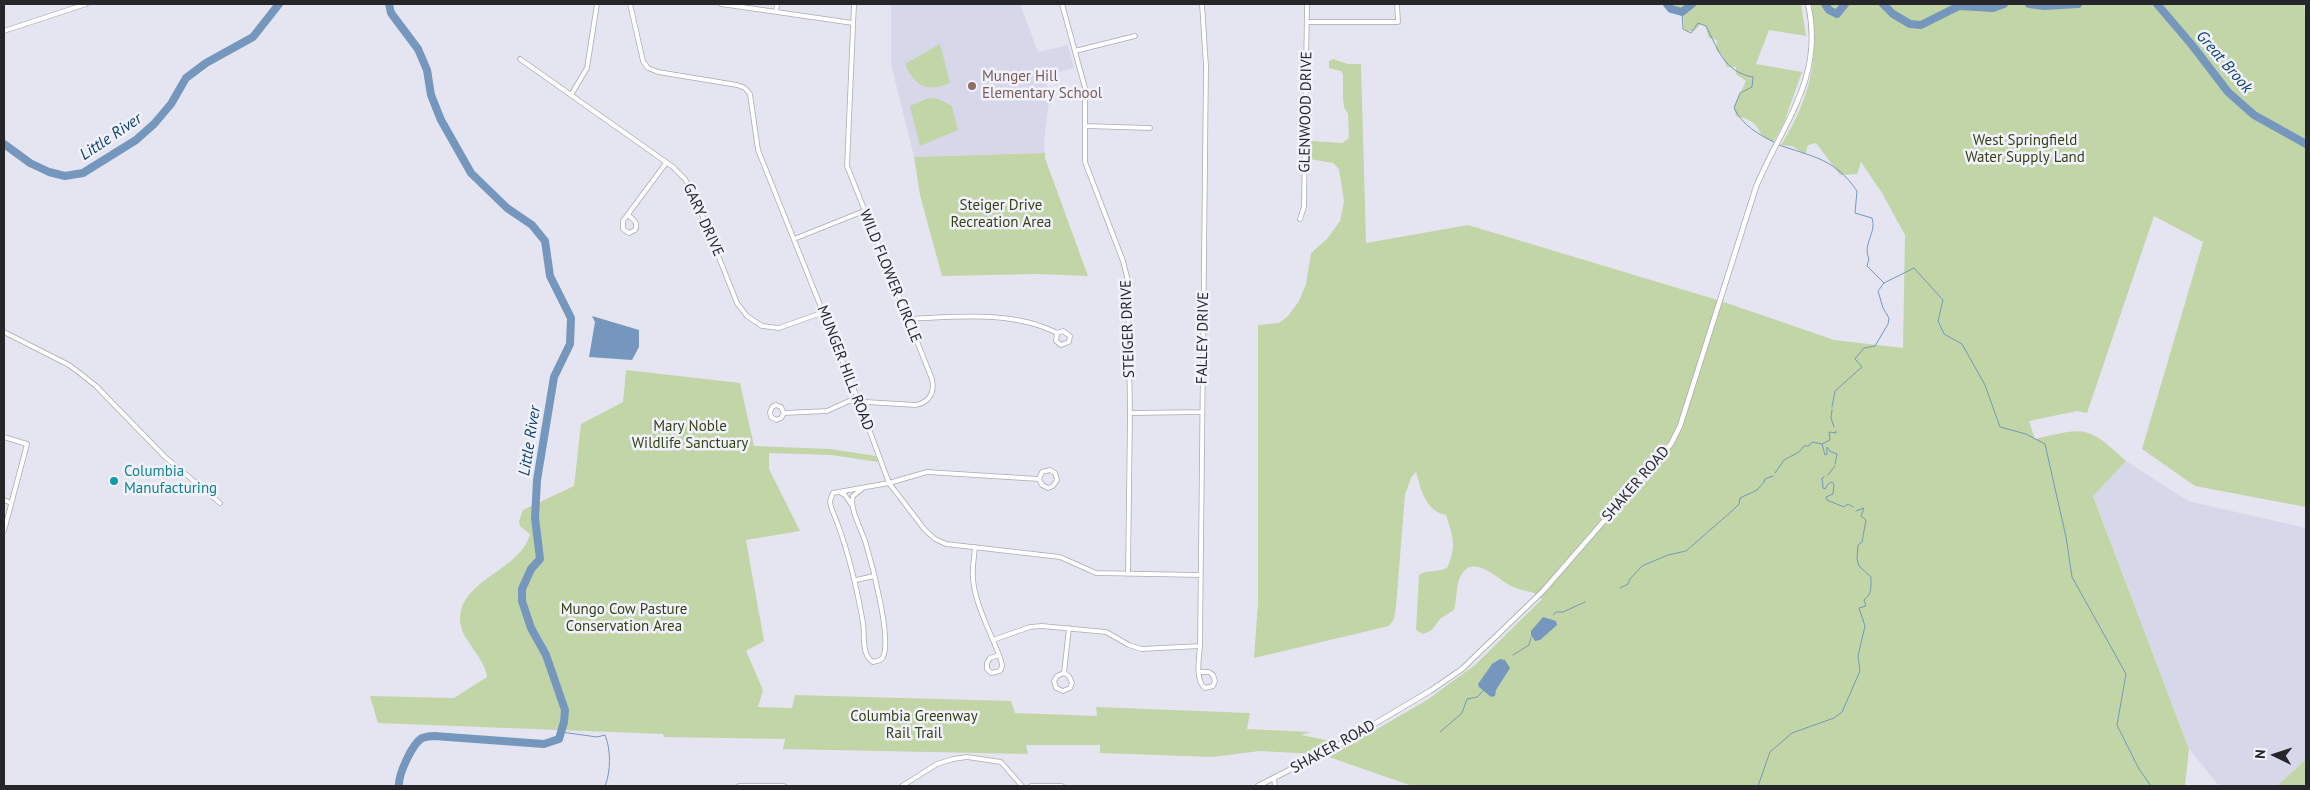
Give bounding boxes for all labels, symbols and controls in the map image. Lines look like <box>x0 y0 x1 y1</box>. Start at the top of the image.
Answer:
water label: Great Brook <box>2192 27 2256 97</box>
street label: GLENWOOD DRIVE <box>1296 51 1316 173</box>
place label: Munger Hill Elementary School <box>982 68 1102 103</box>
marker: Munger Hill Elementary School <box>966 80 978 92</box>
water label: Little River <box>76 109 146 165</box>
park label: West Springfield Water Supply Land <box>1965 132 2085 167</box>
street label: GARY DRIVE <box>679 181 727 259</box>
park label: Steiger Drive Recreation Area <box>951 197 1051 232</box>
street label: WILD FLOWER CIRCLE <box>855 207 925 345</box>
street label: STEIGER DRIVE <box>1117 279 1139 379</box>
street label: FALLEY DRIVE <box>1193 292 1213 384</box>
street label: MUNGER HILL ROAD <box>813 303 877 433</box>
water label: Little River <box>515 405 545 477</box>
park label: Mary Noble Wildlife Sanctuary <box>632 418 748 453</box>
street label: SHAKER ROAD <box>1598 443 1674 525</box>
place label: Columbia Manufacturing <box>124 463 217 498</box>
marker: Columbia Manufacturing <box>108 475 120 487</box>
park label: Mungo Cow Pasture Conservation Area <box>561 601 687 636</box>
park label: Columbia Greenway Rail Trail <box>850 708 978 743</box>
street label: SHAKER ROAD <box>1288 716 1378 778</box>
north arrow <box>2250 730 2300 780</box>
text: N <box>2251 749 2269 759</box>

